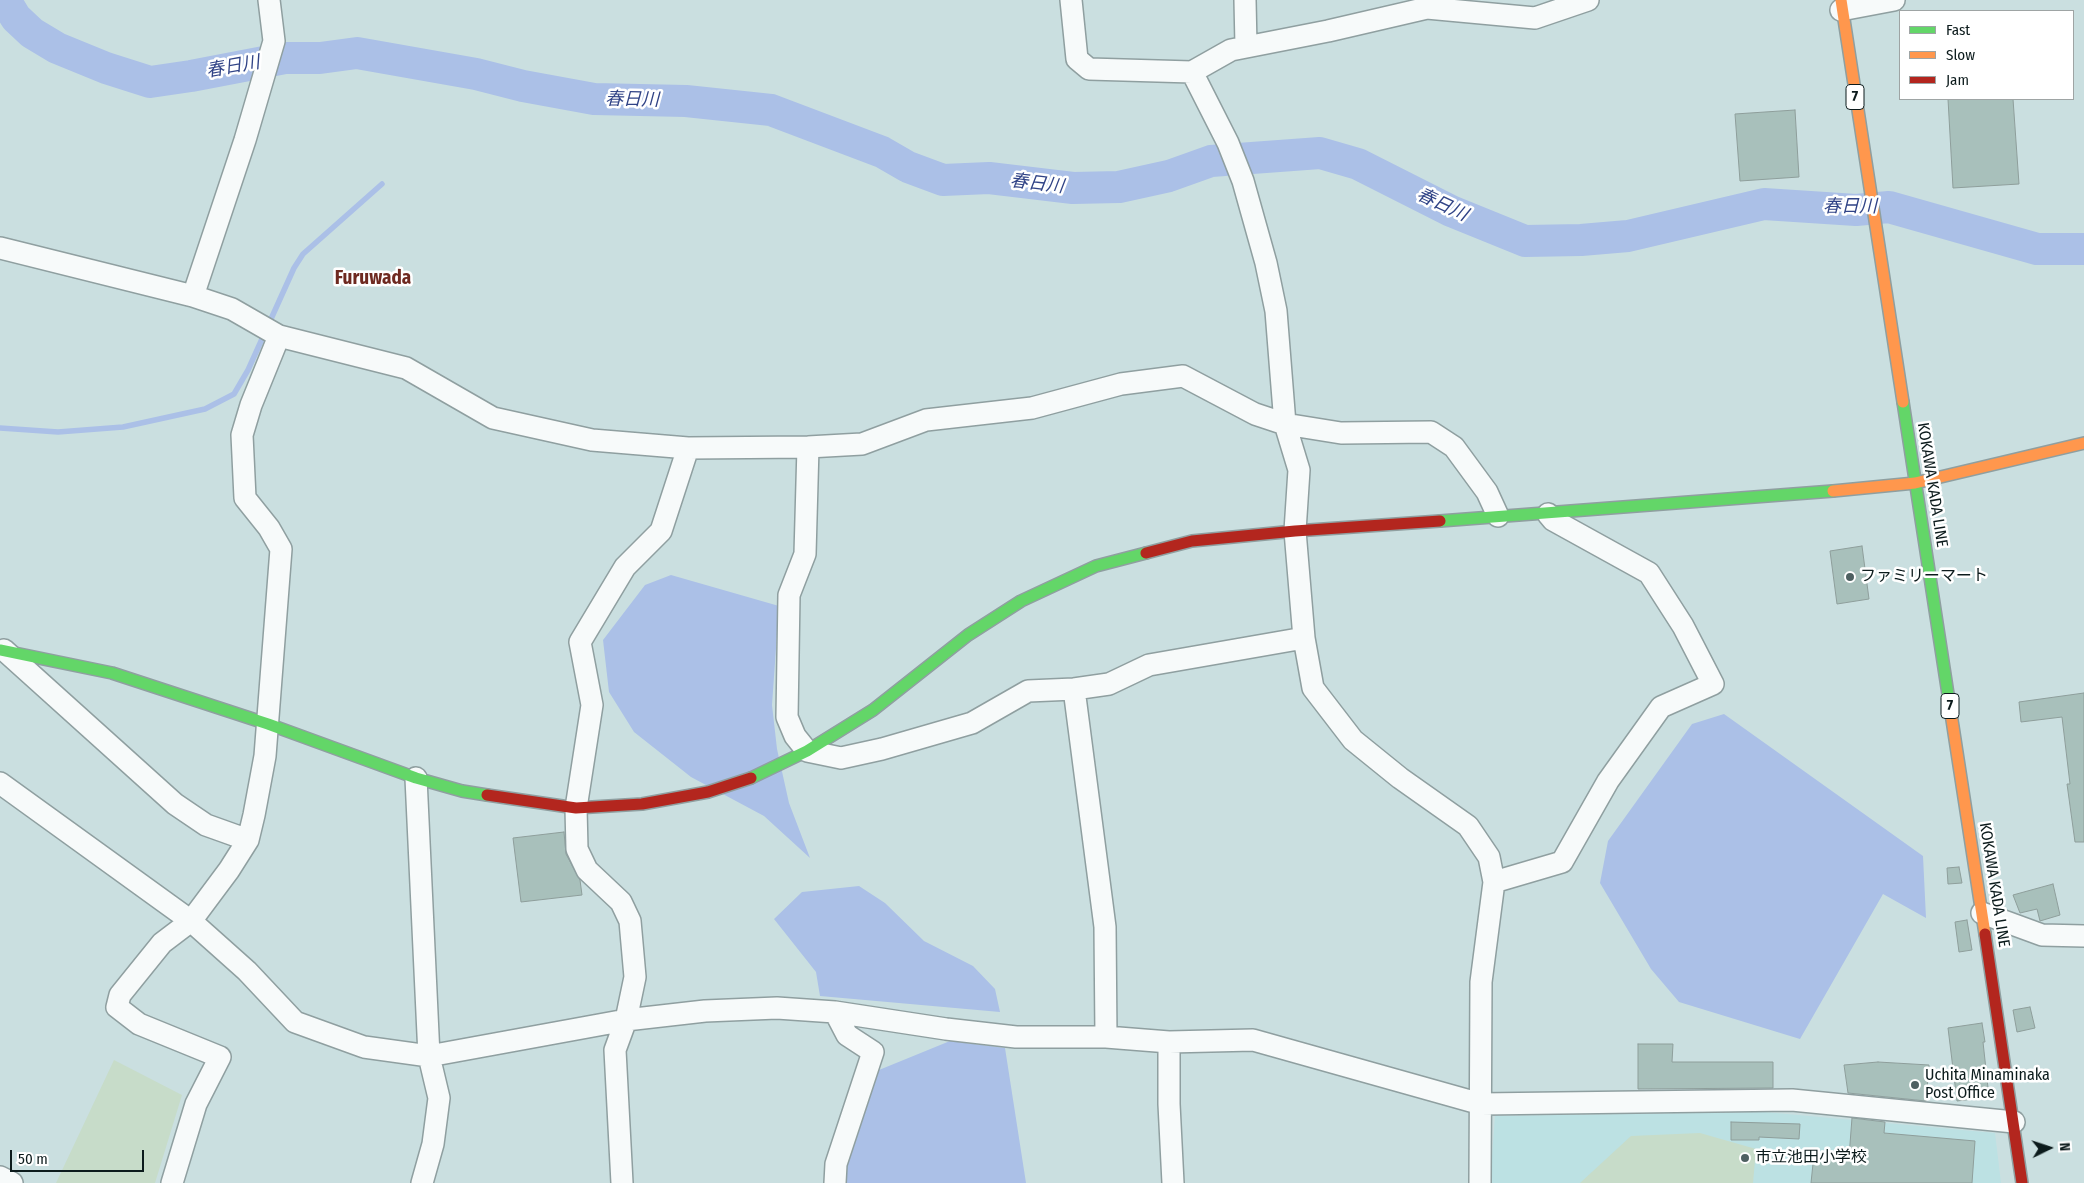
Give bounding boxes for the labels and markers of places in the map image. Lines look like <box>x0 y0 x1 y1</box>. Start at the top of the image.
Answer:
place label: ファミリーマート <box>1860 567 1988 587</box>
marker: ファミリーマート <box>1844 571 1856 583</box>
place label: Uchita Minaminaka Post Office <box>1925 1066 2050 1104</box>
marker: Uchita Minaminaka Post Office <box>1909 1079 1921 1091</box>
place label: 市立池田小学校 <box>1755 1148 1867 1168</box>
marker: 市立池田小学校 <box>1739 1152 1751 1164</box>

